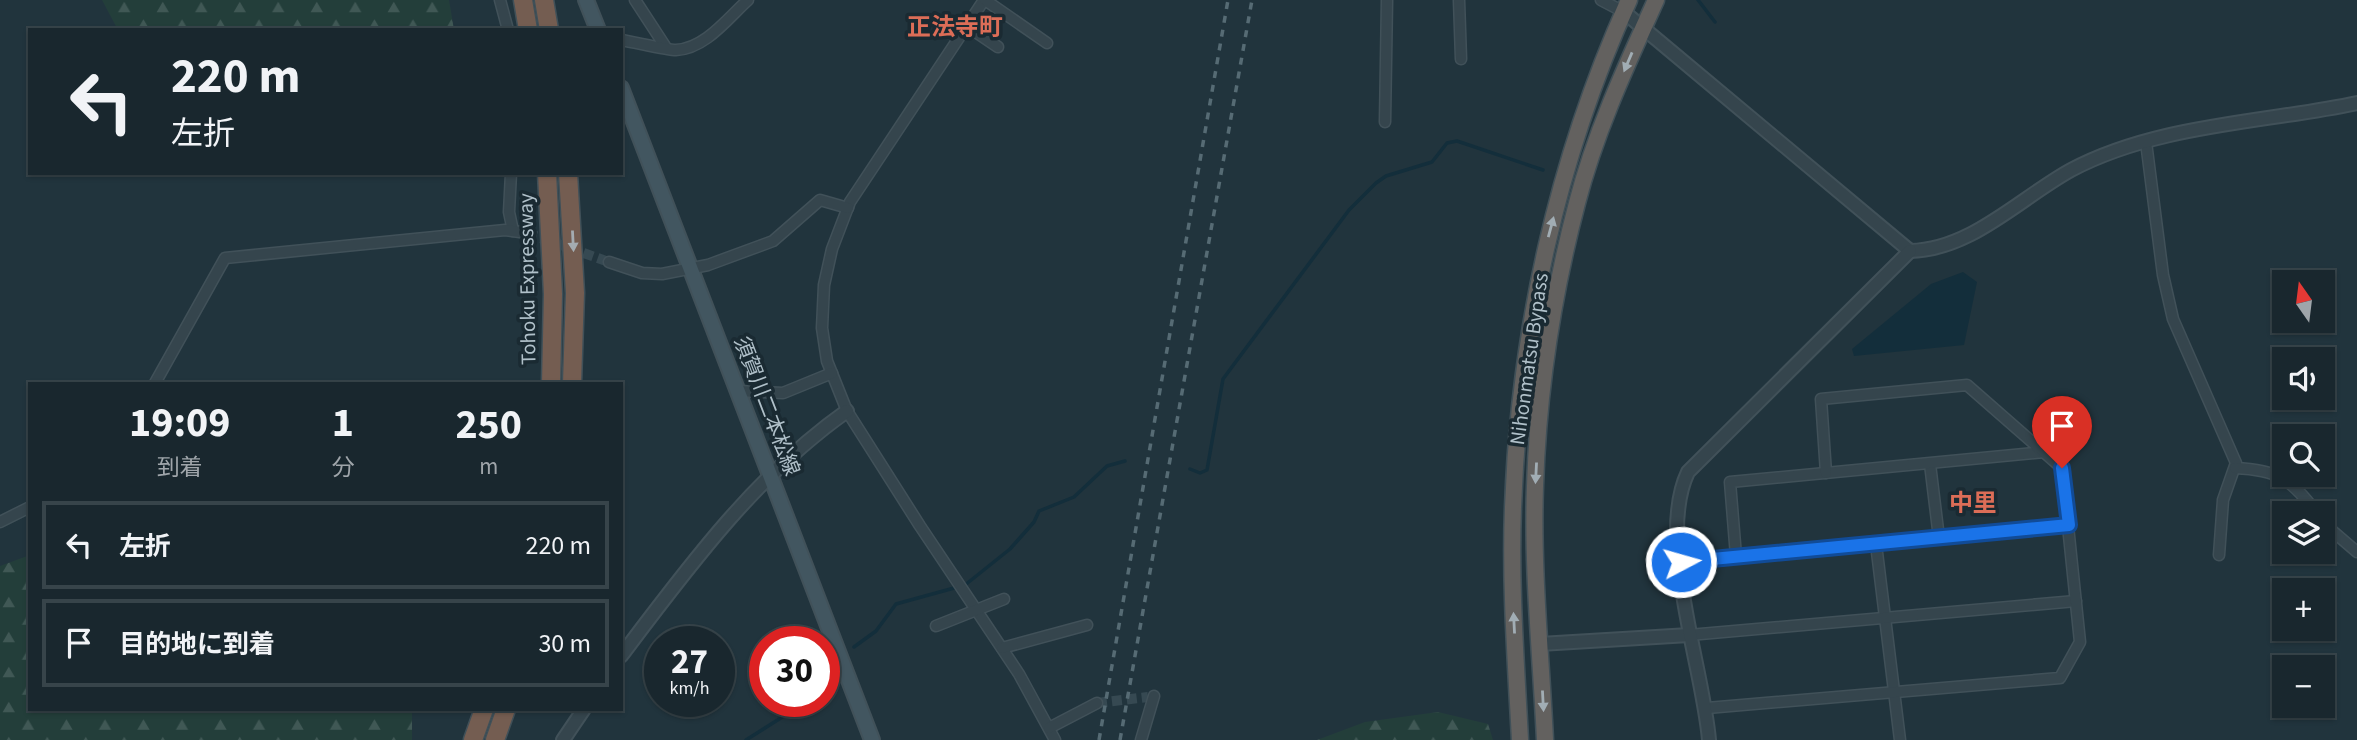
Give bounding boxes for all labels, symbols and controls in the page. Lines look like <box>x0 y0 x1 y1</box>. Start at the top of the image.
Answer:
district label: 正法寺町 <box>907 10 1003 45</box>
text: 220 m <box>171 42 300 112</box>
one-way arrow <box>1622 52 1633 73</box>
icon: left <box>56 56 147 147</box>
text: 左折 <box>171 111 235 157</box>
street label: Tohoku Expressway <box>511 193 543 365</box>
one-way arrow <box>1546 216 1557 238</box>
one-way arrow <box>567 231 578 253</box>
north arrow <box>2272 270 2334 332</box>
map controls <box>2272 270 2335 718</box>
street label: Nihonmatsu Bypass <box>1502 271 1556 447</box>
street label: 須賀川二本松線 <box>727 332 807 480</box>
button: sound <box>2272 347 2335 410</box>
text: 19:09 <box>129 393 230 453</box>
text: 1 <box>332 393 354 453</box>
text: 250 <box>455 395 522 455</box>
pin <box>2032 396 2092 468</box>
icon: arrive <box>2043 407 2081 445</box>
button: search <box>2272 424 2335 487</box>
text: m <box>479 450 498 483</box>
text: 到着 <box>157 451 203 484</box>
text: 分 <box>331 451 354 484</box>
one-way arrow <box>1530 462 1541 484</box>
district label: 中里 <box>1949 486 1997 521</box>
button: layers <box>2272 501 2335 564</box>
position arrow <box>1644 525 1718 599</box>
icon: left <box>60 526 98 564</box>
text: 220 m <box>525 527 591 564</box>
text: 左折 <box>119 528 171 565</box>
button: + <box>2272 578 2335 641</box>
one-way arrow <box>1509 612 1520 634</box>
icon: arrive <box>60 624 98 662</box>
text: 30 m <box>538 625 591 662</box>
text: 目的地に到着 <box>119 626 275 663</box>
speed limit sign: 30 <box>749 626 840 717</box>
text: 27 <box>671 637 708 687</box>
button: − <box>2272 655 2335 718</box>
text: km/h <box>670 676 709 701</box>
one-way arrow <box>1538 690 1549 712</box>

